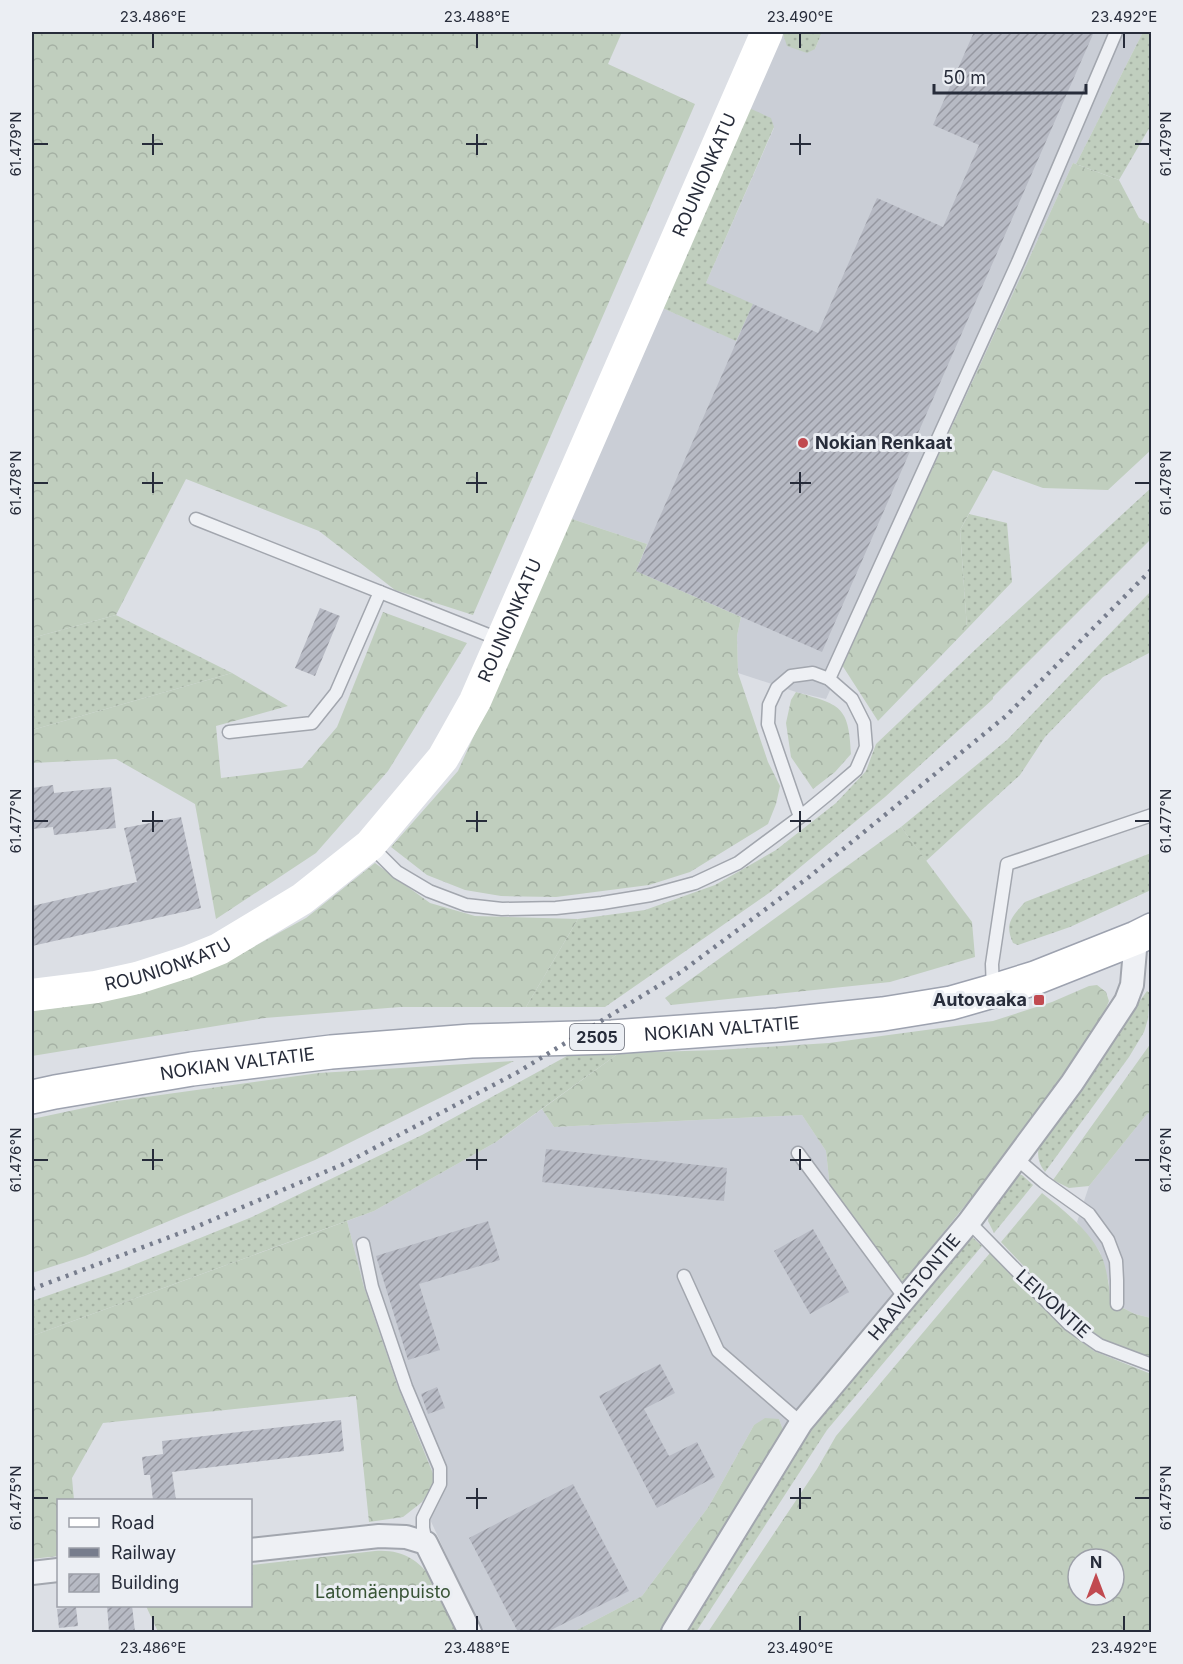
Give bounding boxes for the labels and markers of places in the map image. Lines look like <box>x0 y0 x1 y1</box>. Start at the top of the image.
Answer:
place label: Nokian Renkaat <box>815 432 953 453</box>
marker: Nokian Renkaat <box>796 436 810 450</box>
place label: Autovaaka <box>933 989 1027 1010</box>
marker: Autovaaka <box>1032 993 1046 1007</box>

